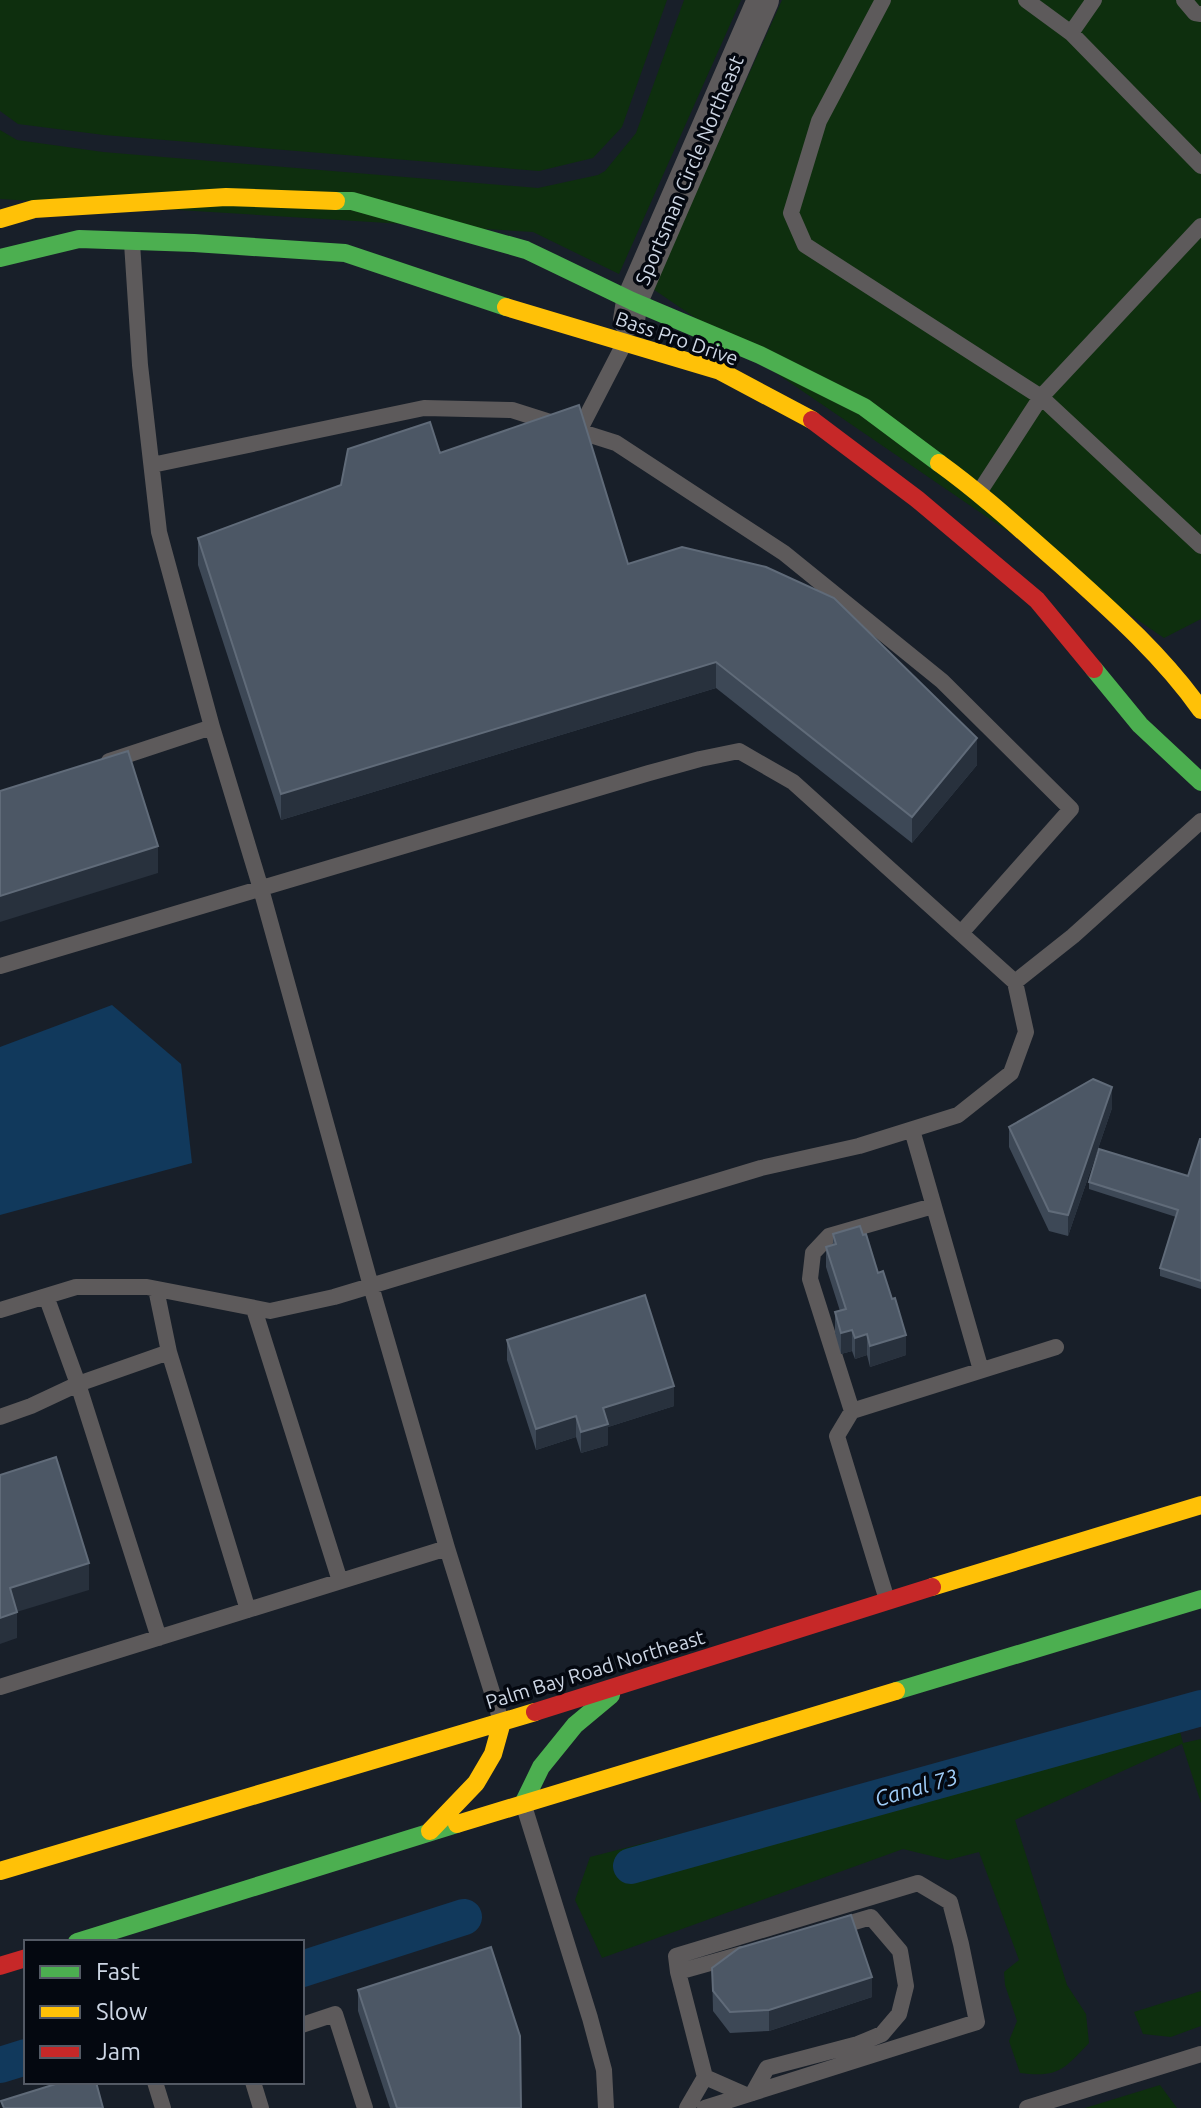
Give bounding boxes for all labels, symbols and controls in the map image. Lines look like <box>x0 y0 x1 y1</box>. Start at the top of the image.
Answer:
street label: Sportsman Circle Northeast <box>630 52 748 288</box>
street label: Bass Pro Drive <box>613 306 741 370</box>
street label: Palm Bay Road Northeast <box>483 1625 707 1713</box>
water label: Canal 73 <box>872 1763 960 1811</box>
legend <box>24 1940 304 2084</box>
text: Fast <box>96 1958 140 1985</box>
text: Slow <box>96 1998 148 2025</box>
text: Jam <box>96 2038 141 2065</box>

